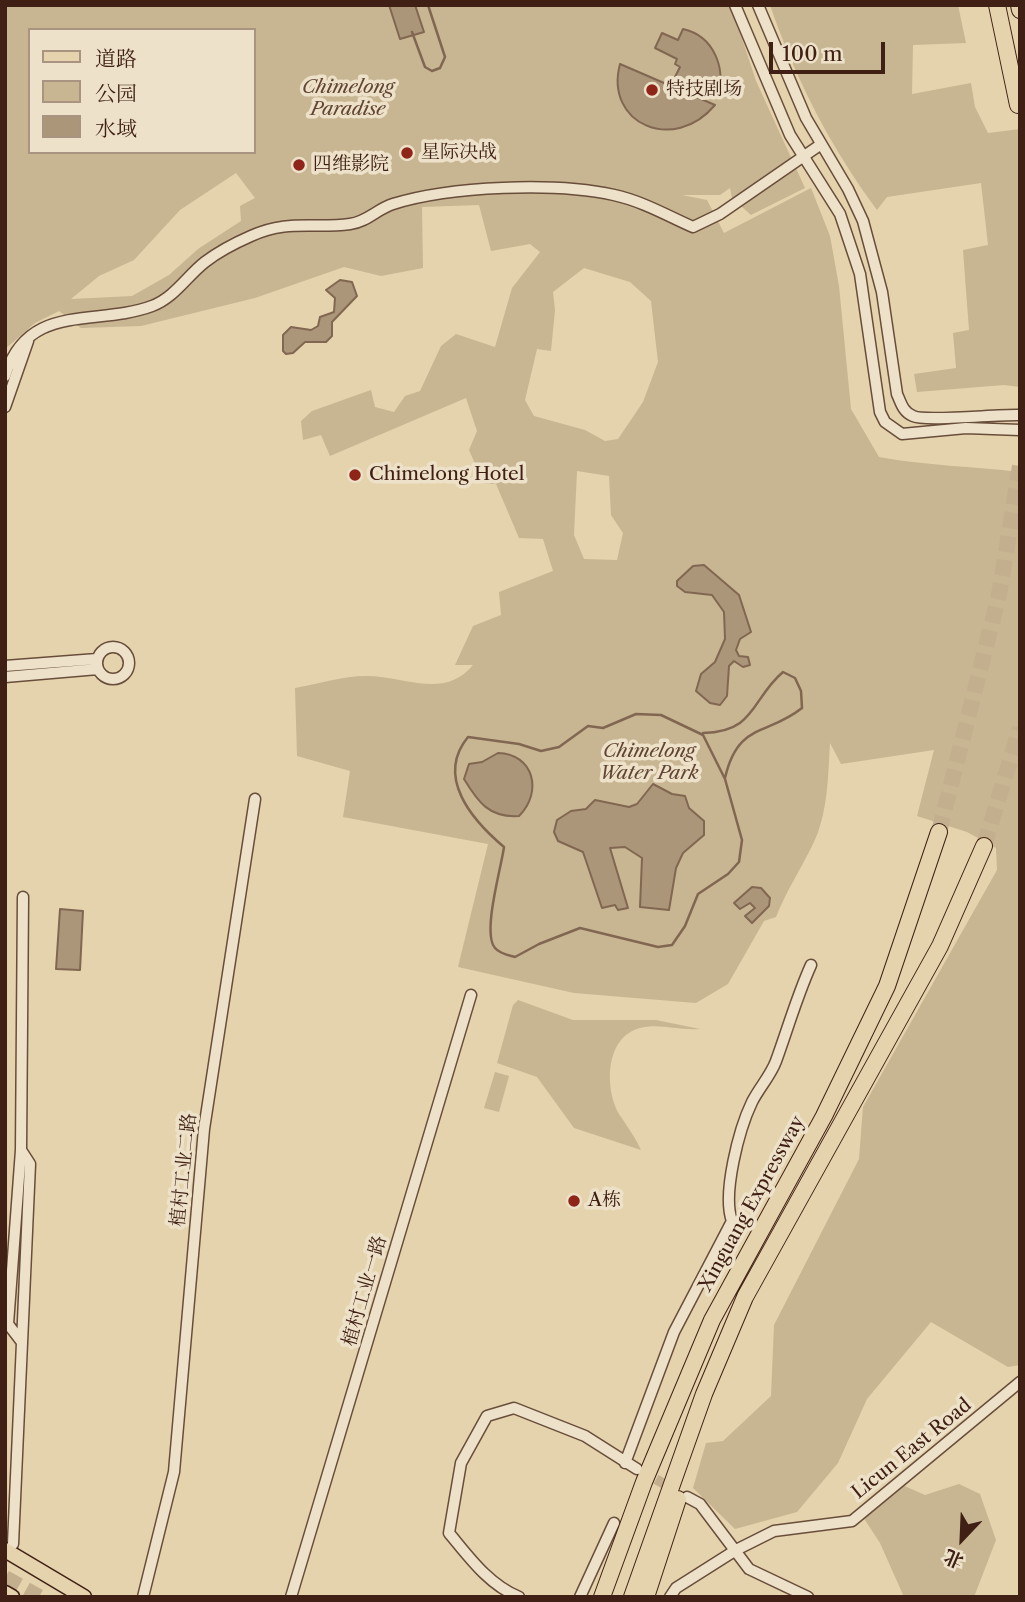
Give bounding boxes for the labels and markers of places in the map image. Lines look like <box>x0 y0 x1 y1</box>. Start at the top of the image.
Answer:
place label: 特技剧场 <box>666 79 742 101</box>
marker: 特技剧场 <box>644 82 660 98</box>
place label: 星际决战 <box>421 142 497 164</box>
marker: 星际决战 <box>399 145 415 161</box>
place label: 四维影院 <box>313 154 389 176</box>
marker: 四维影院 <box>291 157 307 173</box>
place label: Chimelong Hotel <box>369 464 524 486</box>
marker: Chimelong Hotel <box>347 467 363 483</box>
place label: A栋 <box>588 1190 621 1212</box>
marker: A栋 <box>566 1193 582 1209</box>

